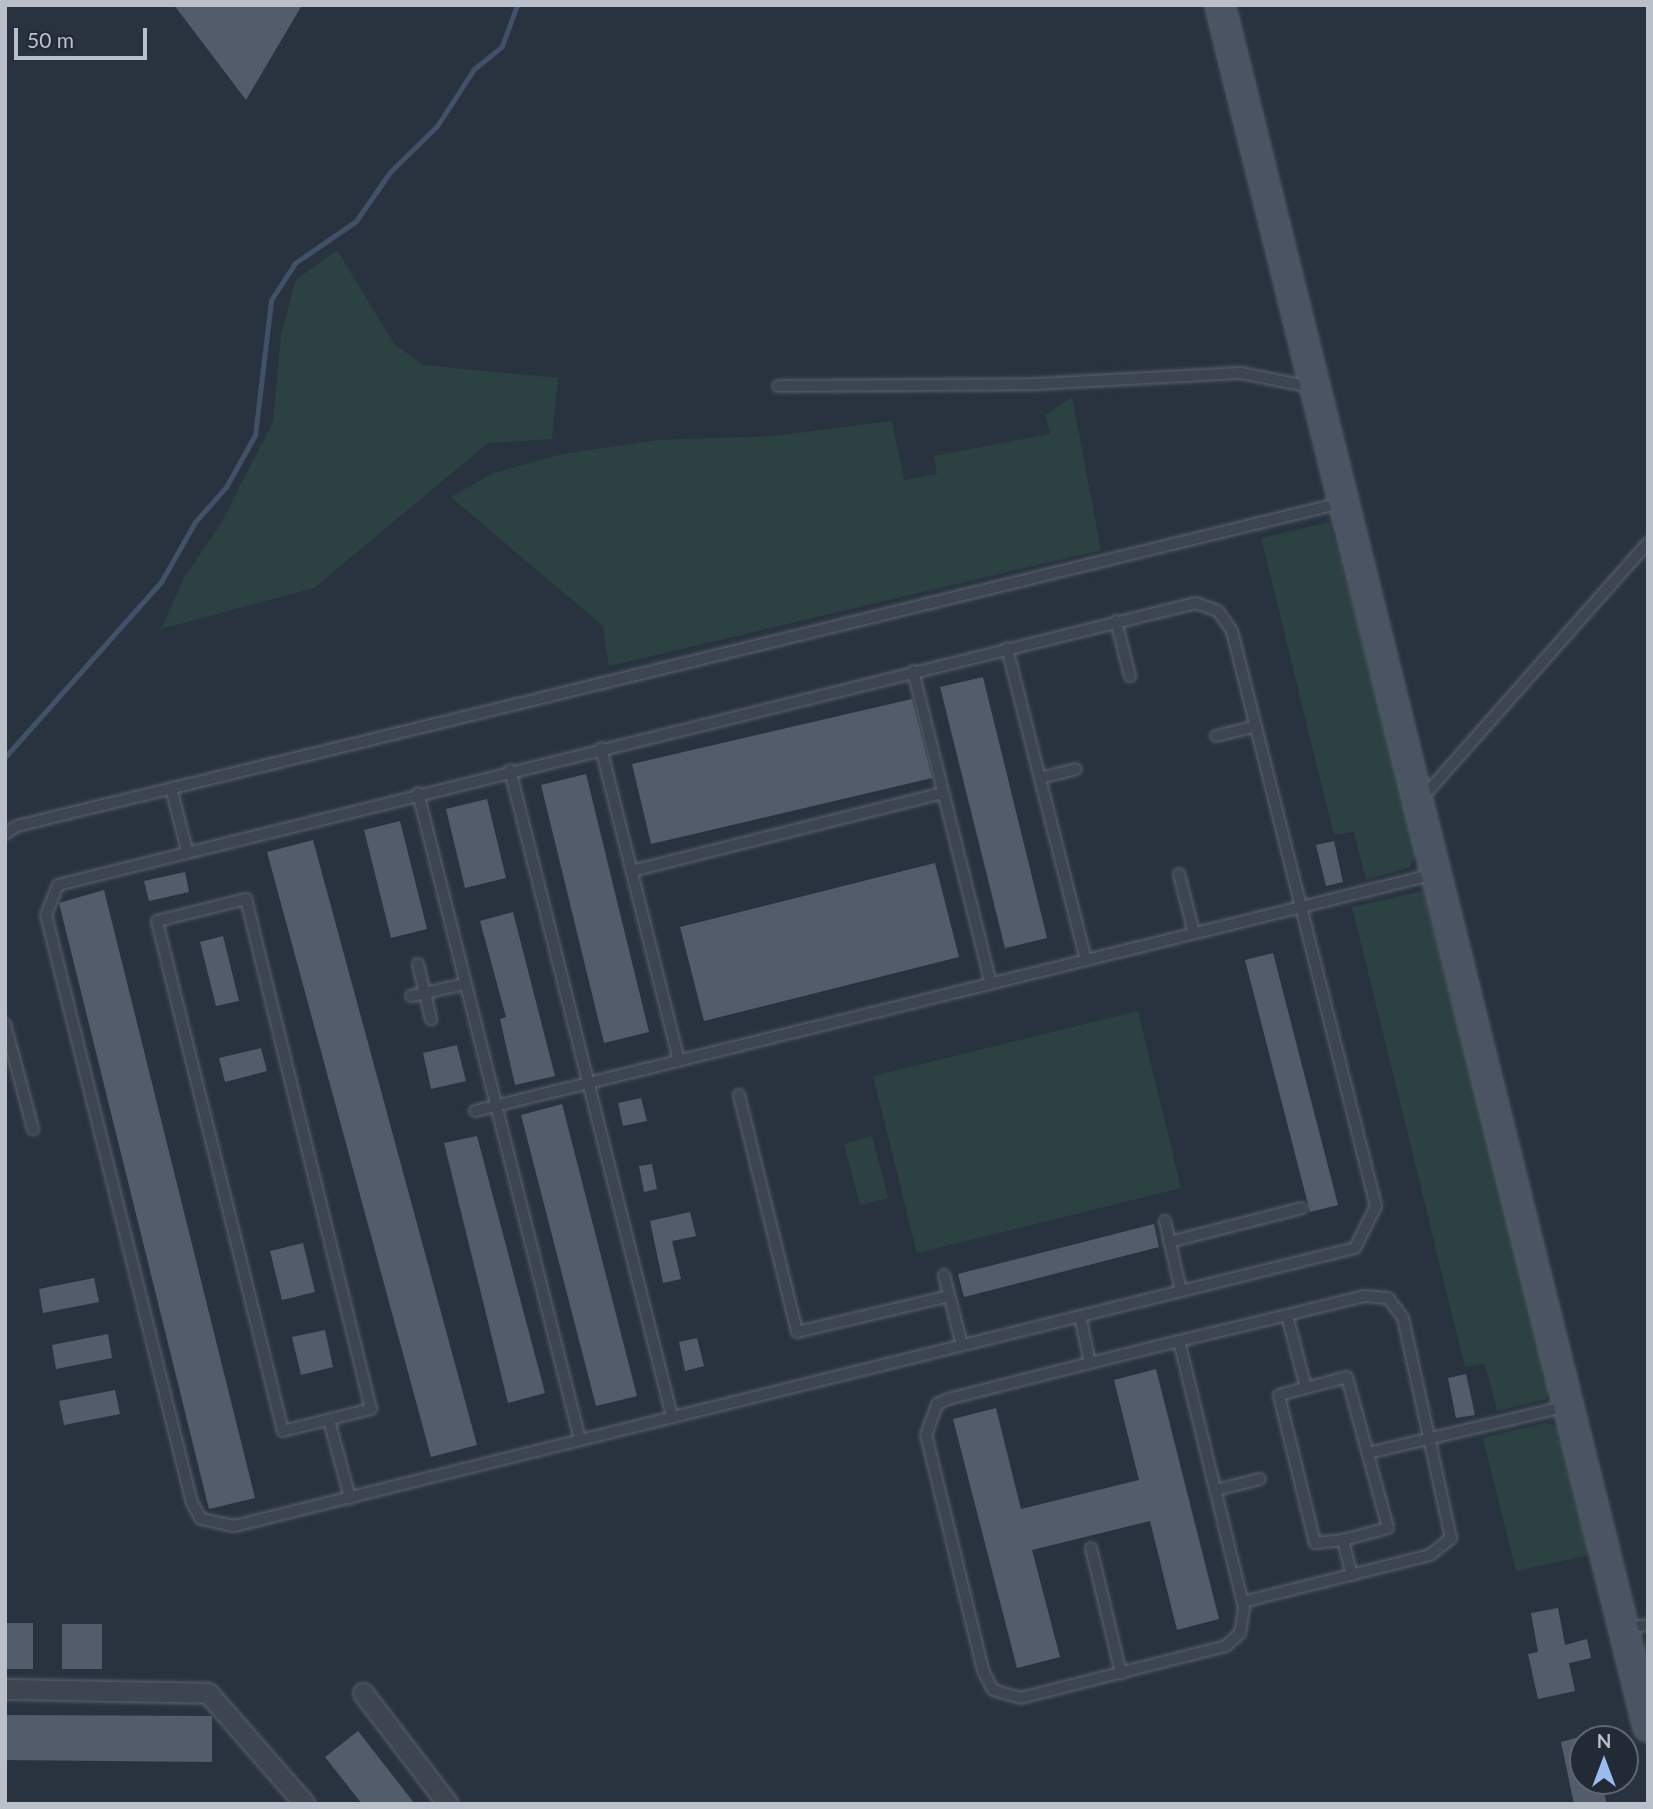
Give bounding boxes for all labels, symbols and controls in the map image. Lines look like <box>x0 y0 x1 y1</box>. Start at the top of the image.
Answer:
scale bar <box>18 14 150 58</box>
text: 50 m <box>27 27 74 52</box>
north arrow <box>1569 1725 1639 1795</box>
text: N <box>1597 1729 1611 1752</box>

